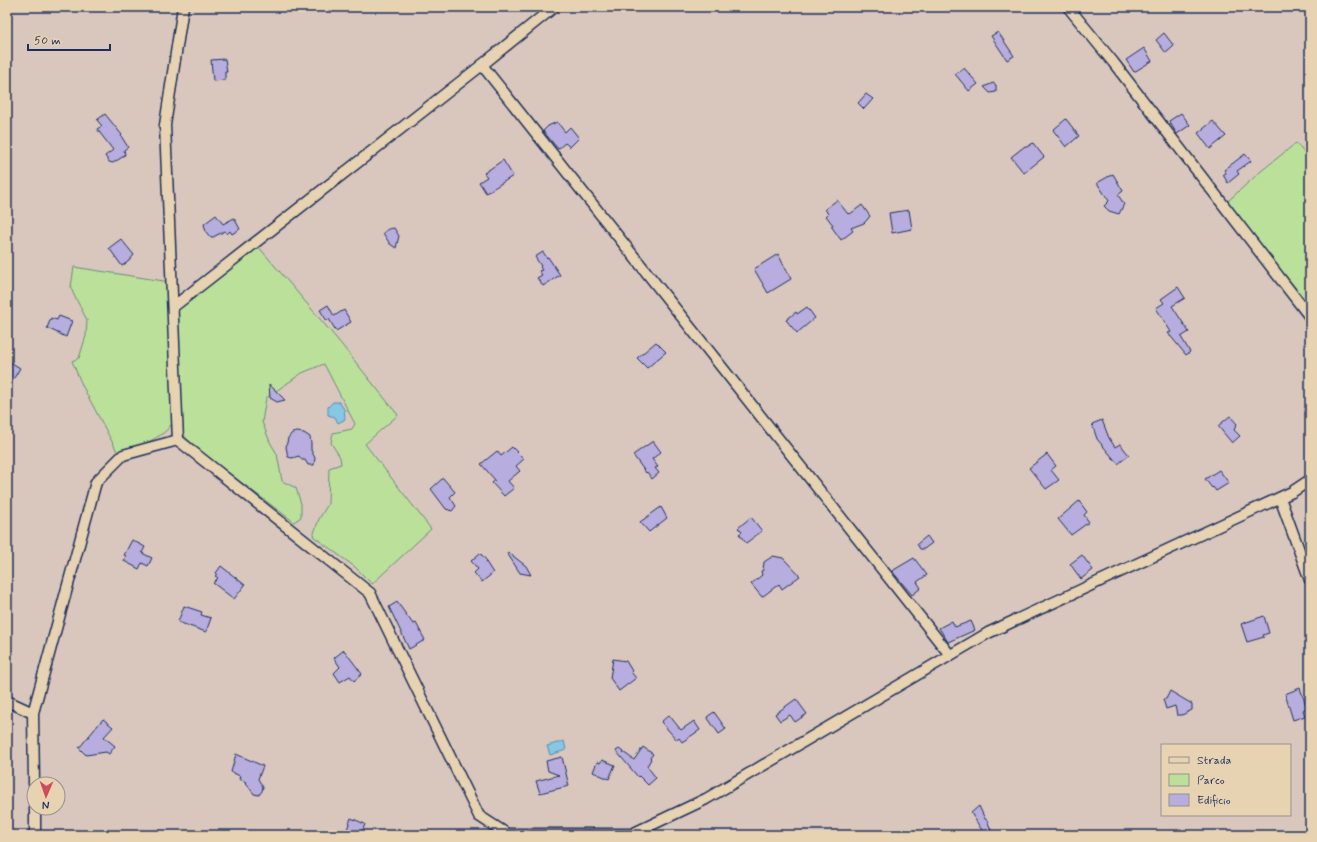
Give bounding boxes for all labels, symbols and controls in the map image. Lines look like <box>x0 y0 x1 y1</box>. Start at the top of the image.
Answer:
scale bar <box>28 26 110 52</box>
text: 50 m <box>34 33 61 49</box>
legend <box>1161 744 1291 816</box>
text: Strada <box>1197 753 1231 769</box>
text: Parco <box>1197 773 1225 789</box>
north arrow <box>26 776 66 816</box>
text: Edificio <box>1197 793 1231 809</box>
text: N <box>42 798 50 812</box>

